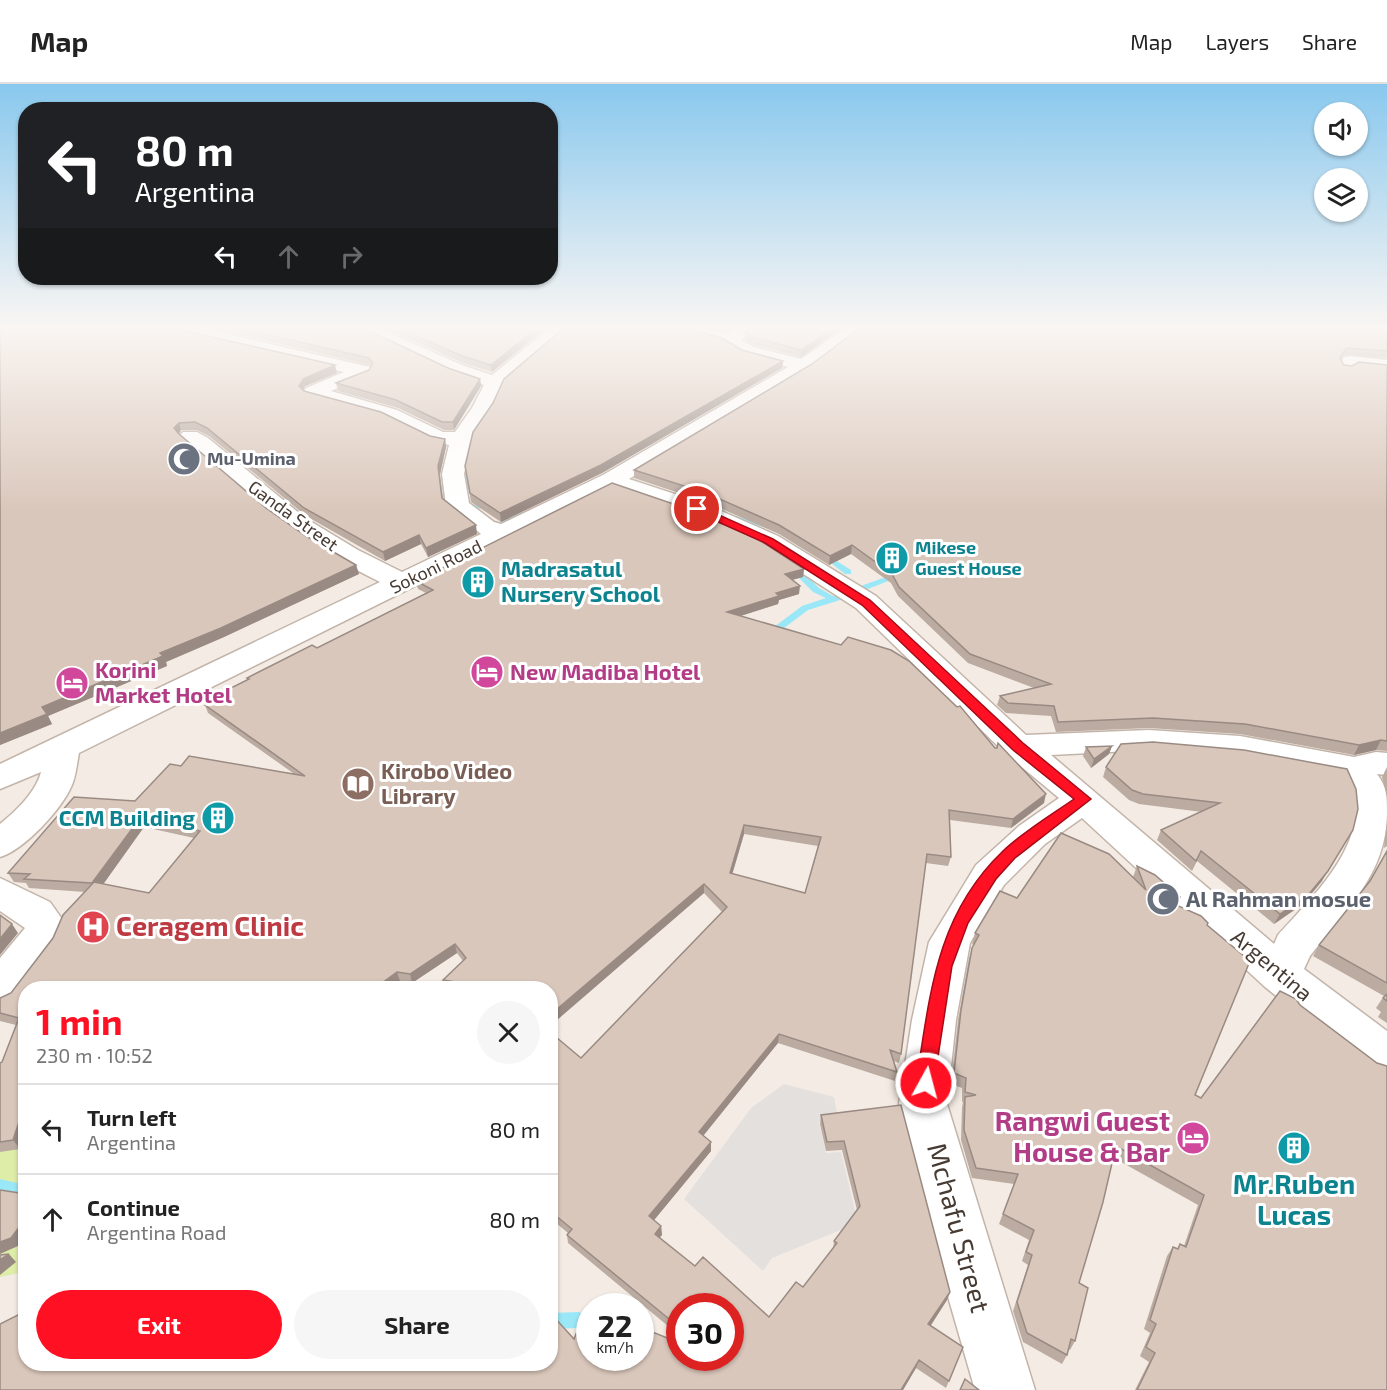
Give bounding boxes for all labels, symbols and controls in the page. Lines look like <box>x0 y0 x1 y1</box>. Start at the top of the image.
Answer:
text: Map <box>30 24 88 58</box>
text: Map <box>1130 29 1172 54</box>
text: Layers <box>1205 29 1269 54</box>
text: Share <box>1302 29 1357 54</box>
map controls <box>1314 102 1368 222</box>
button: sound <box>1314 102 1368 156</box>
text: 80 m <box>135 124 234 174</box>
icon: left <box>36 126 114 204</box>
button: layers <box>1314 168 1368 222</box>
text: Argentina <box>135 175 255 207</box>
icon: left <box>209 240 242 273</box>
icon: ahead <box>272 240 305 273</box>
icon: right <box>335 240 368 273</box>
mosque icon: Mu-Umina <box>166 441 202 477</box>
place label: Mu-Umina <box>207 447 296 469</box>
street label: Ganda Street <box>244 475 343 555</box>
pin <box>671 483 722 534</box>
icon: arrive <box>680 492 713 525</box>
street label: Sokoni Road <box>386 534 485 598</box>
place label: Mikese Guest House <box>915 536 1022 579</box>
building icon: Mikese Guest House <box>874 540 910 576</box>
place label: Madrasatul Nursery School <box>501 555 661 607</box>
building icon: Madrasatul Nursery School <box>460 564 496 600</box>
hotel icon: New Madiba Hotel <box>469 654 505 690</box>
place label: Korini Market Hotel <box>95 656 233 707</box>
place label: New Madiba Hotel <box>510 658 701 684</box>
hotel icon: Korini Market Hotel <box>54 665 90 701</box>
place label: Kirobo Video Library <box>381 757 512 809</box>
library icon: Kirobo Video Library <box>340 766 376 802</box>
building icon: CCM Building <box>200 800 236 836</box>
place label: CCM Building <box>59 804 195 830</box>
mosque icon: Al Rahman mosue <box>1145 881 1181 917</box>
place label: Al Rahman mosue <box>1186 885 1371 911</box>
hospital icon: Ceragem Clinic <box>75 909 111 945</box>
place label: Ceragem Clinic <box>116 909 304 941</box>
street label: Argentina <box>1227 923 1318 1006</box>
text: 1 min <box>36 999 123 1042</box>
button: close <box>477 1001 540 1064</box>
text: 230 m · 10:52 <box>36 1043 153 1067</box>
position arrow <box>894 1051 958 1115</box>
text: Turn left <box>87 1104 176 1130</box>
place label: Rangwi Guest House & Bar <box>995 1104 1170 1167</box>
icon: left <box>36 1113 69 1146</box>
text: 80 m <box>489 1116 540 1142</box>
hotel icon: Rangwi Guest House & Bar <box>1175 1120 1211 1156</box>
text: Argentina <box>87 1130 176 1154</box>
building icon: Mr.Ruben Lucas <box>1276 1130 1312 1166</box>
street label: Mchafu Street <box>922 1139 998 1316</box>
place label: Mr.Ruben Lucas <box>1233 1167 1355 1230</box>
text: Continue <box>87 1194 180 1220</box>
icon: ahead <box>36 1203 69 1236</box>
text: 80 m <box>489 1206 540 1232</box>
text: Argentina Road <box>87 1220 227 1244</box>
button: Exit <box>36 1290 282 1359</box>
button: Share <box>294 1290 540 1359</box>
speed limit sign: 30 <box>666 1293 744 1371</box>
text: 22 <box>598 1307 632 1343</box>
text: km/h <box>596 1338 634 1356</box>

